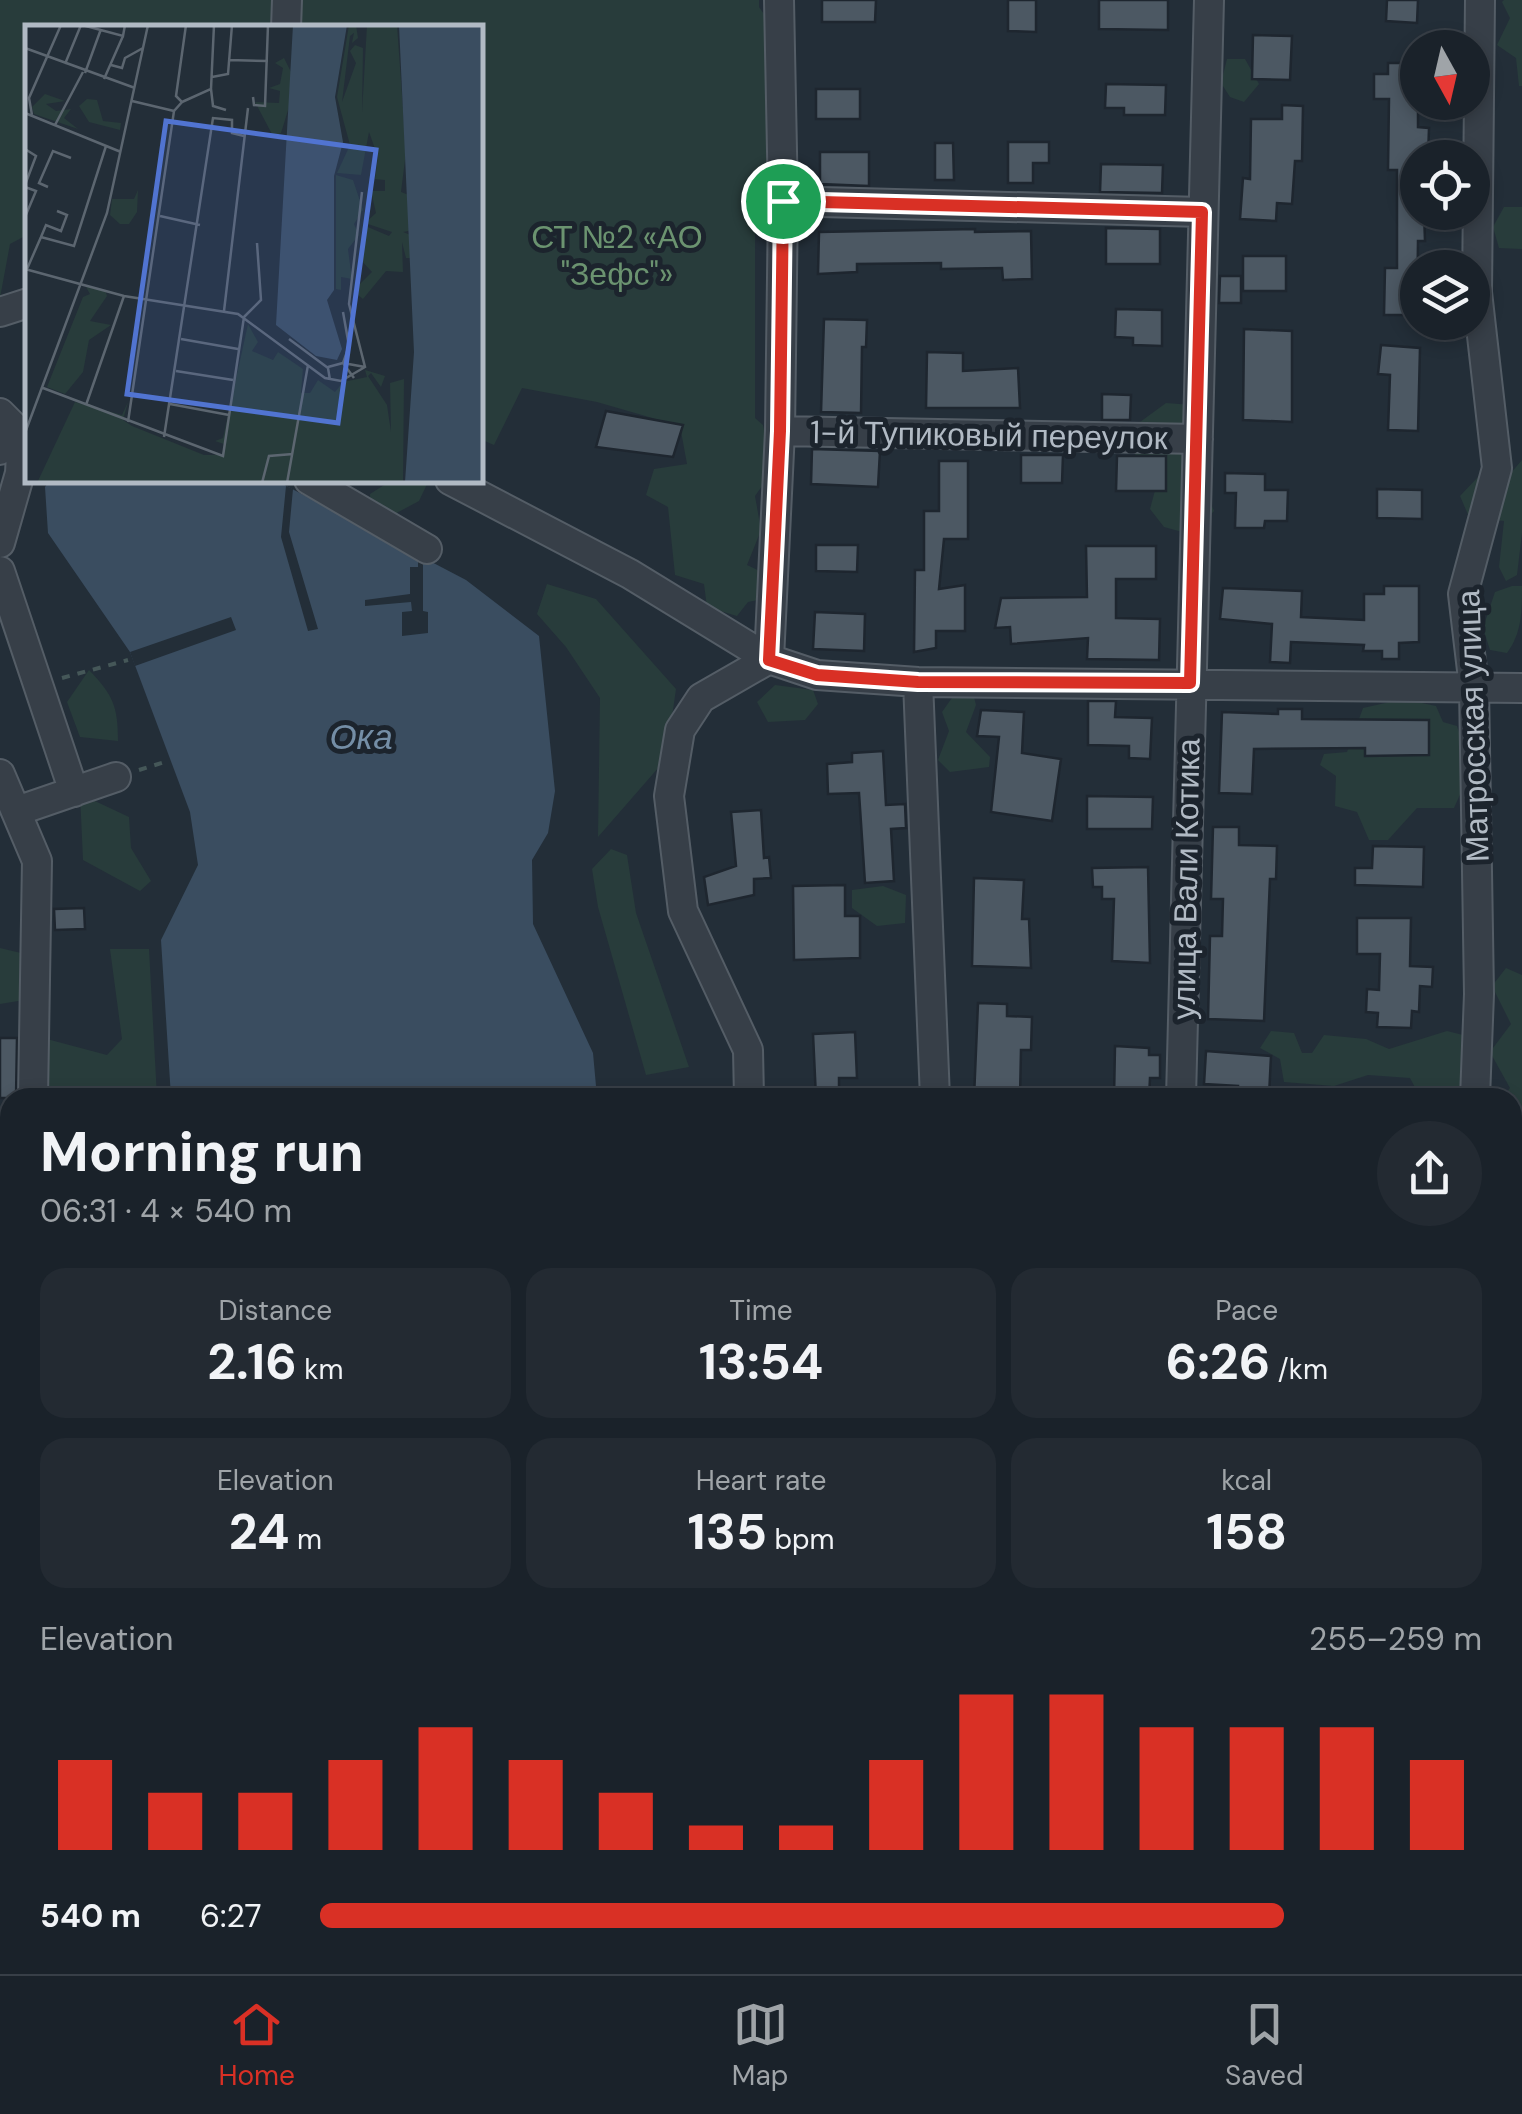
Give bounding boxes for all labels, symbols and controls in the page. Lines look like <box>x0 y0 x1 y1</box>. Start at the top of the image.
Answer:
inset map <box>25 25 482 482</box>
north arrow <box>1400 30 1490 120</box>
map controls <box>1400 30 1490 340</box>
button: locate <box>1400 140 1490 230</box>
pin <box>741 159 826 244</box>
icon: arrive <box>756 174 811 229</box>
park label: СТ №2 «АО "Зефс"» <box>531 216 703 295</box>
button: layers <box>1400 250 1490 340</box>
street label: 1-й Тупиковый переулок <box>810 411 1169 459</box>
street label: Матросская улица <box>1447 589 1499 863</box>
water label: Ока <box>329 714 393 760</box>
street label: улица Вали Котика <box>1163 738 1209 1020</box>
text: Morning run <box>40 1116 364 1188</box>
button: share <box>1377 1121 1482 1226</box>
text: 06:31 · 4 × 540 m <box>40 1190 292 1232</box>
text: Distance <box>219 1292 332 1329</box>
text: Time <box>729 1292 793 1329</box>
text: Pace <box>1215 1292 1278 1329</box>
text: 2.16 <box>207 1329 297 1395</box>
text: 13:54 <box>699 1329 823 1395</box>
text: 6:26 <box>1165 1329 1270 1395</box>
text: km <box>297 1351 343 1388</box>
text: /km <box>1270 1351 1328 1388</box>
text: Elevation <box>217 1462 334 1499</box>
text: Heart rate <box>696 1462 826 1499</box>
text: kcal <box>1221 1462 1272 1499</box>
text: 24 <box>229 1499 290 1565</box>
text: 135 <box>688 1499 767 1565</box>
text: 158 <box>1206 1499 1287 1565</box>
text: m <box>290 1521 322 1558</box>
text: bpm <box>767 1521 834 1558</box>
text: Elevation <box>40 1618 173 1660</box>
text: 255–259 m <box>1309 1618 1482 1660</box>
text: 540 m <box>40 1895 141 1937</box>
text: 6:27 <box>200 1895 262 1937</box>
tab: Home <box>218 1997 295 2094</box>
tab: Map <box>732 1997 788 2094</box>
tab: Saved <box>1225 1997 1304 2094</box>

